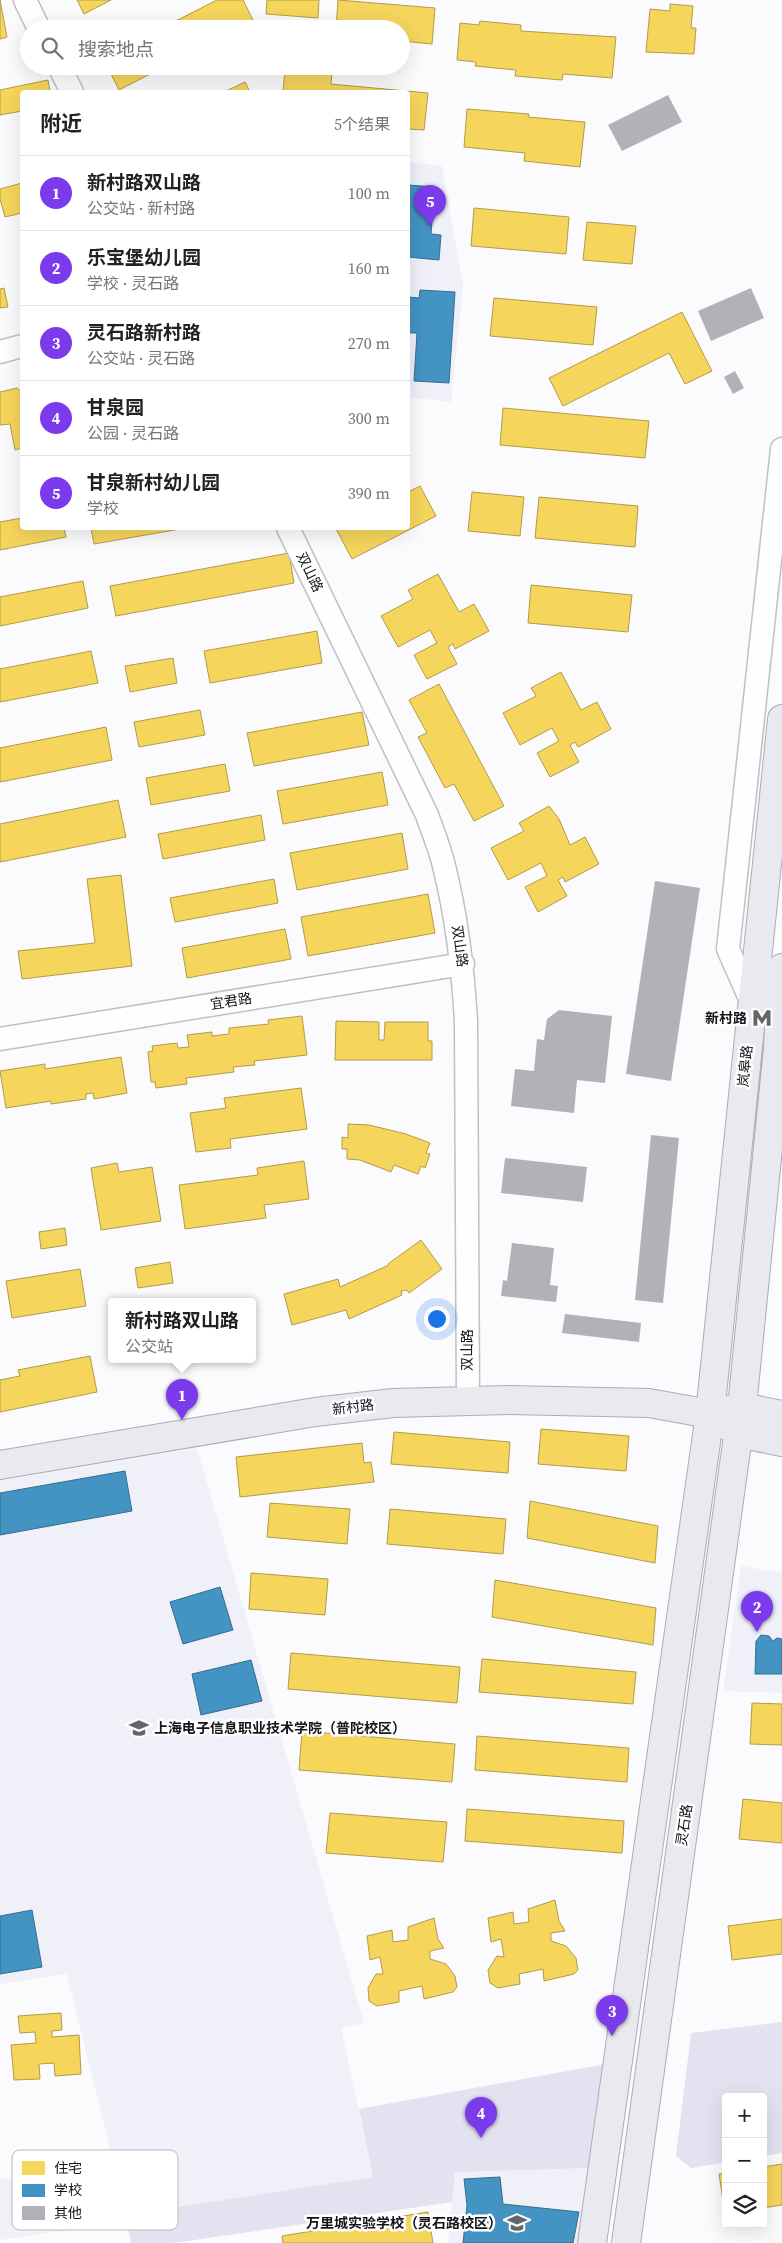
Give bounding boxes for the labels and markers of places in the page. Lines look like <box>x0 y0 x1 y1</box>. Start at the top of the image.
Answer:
pin: 5 <box>414 185 446 226</box>
metro station icon: 新村路 <box>751 1007 773 1029</box>
place label: 新村路 <box>705 1008 747 1028</box>
pin: 1 <box>166 1379 198 1420</box>
pin: 2 <box>741 1591 773 1632</box>
school or university icon: 上海电子信息职业技术学院（普陀校区） <box>128 1717 150 1739</box>
place label: 上海电子信息职业技术学院（普陀校区） <box>154 1718 406 1738</box>
pin: 3 <box>596 1995 628 2036</box>
pin: 4 <box>465 2097 497 2138</box>
school or university icon: 万里城实验学校（灵石路校区） <box>506 2212 528 2234</box>
place label: 万里城实验学校（灵石路校区） <box>306 2213 502 2233</box>

